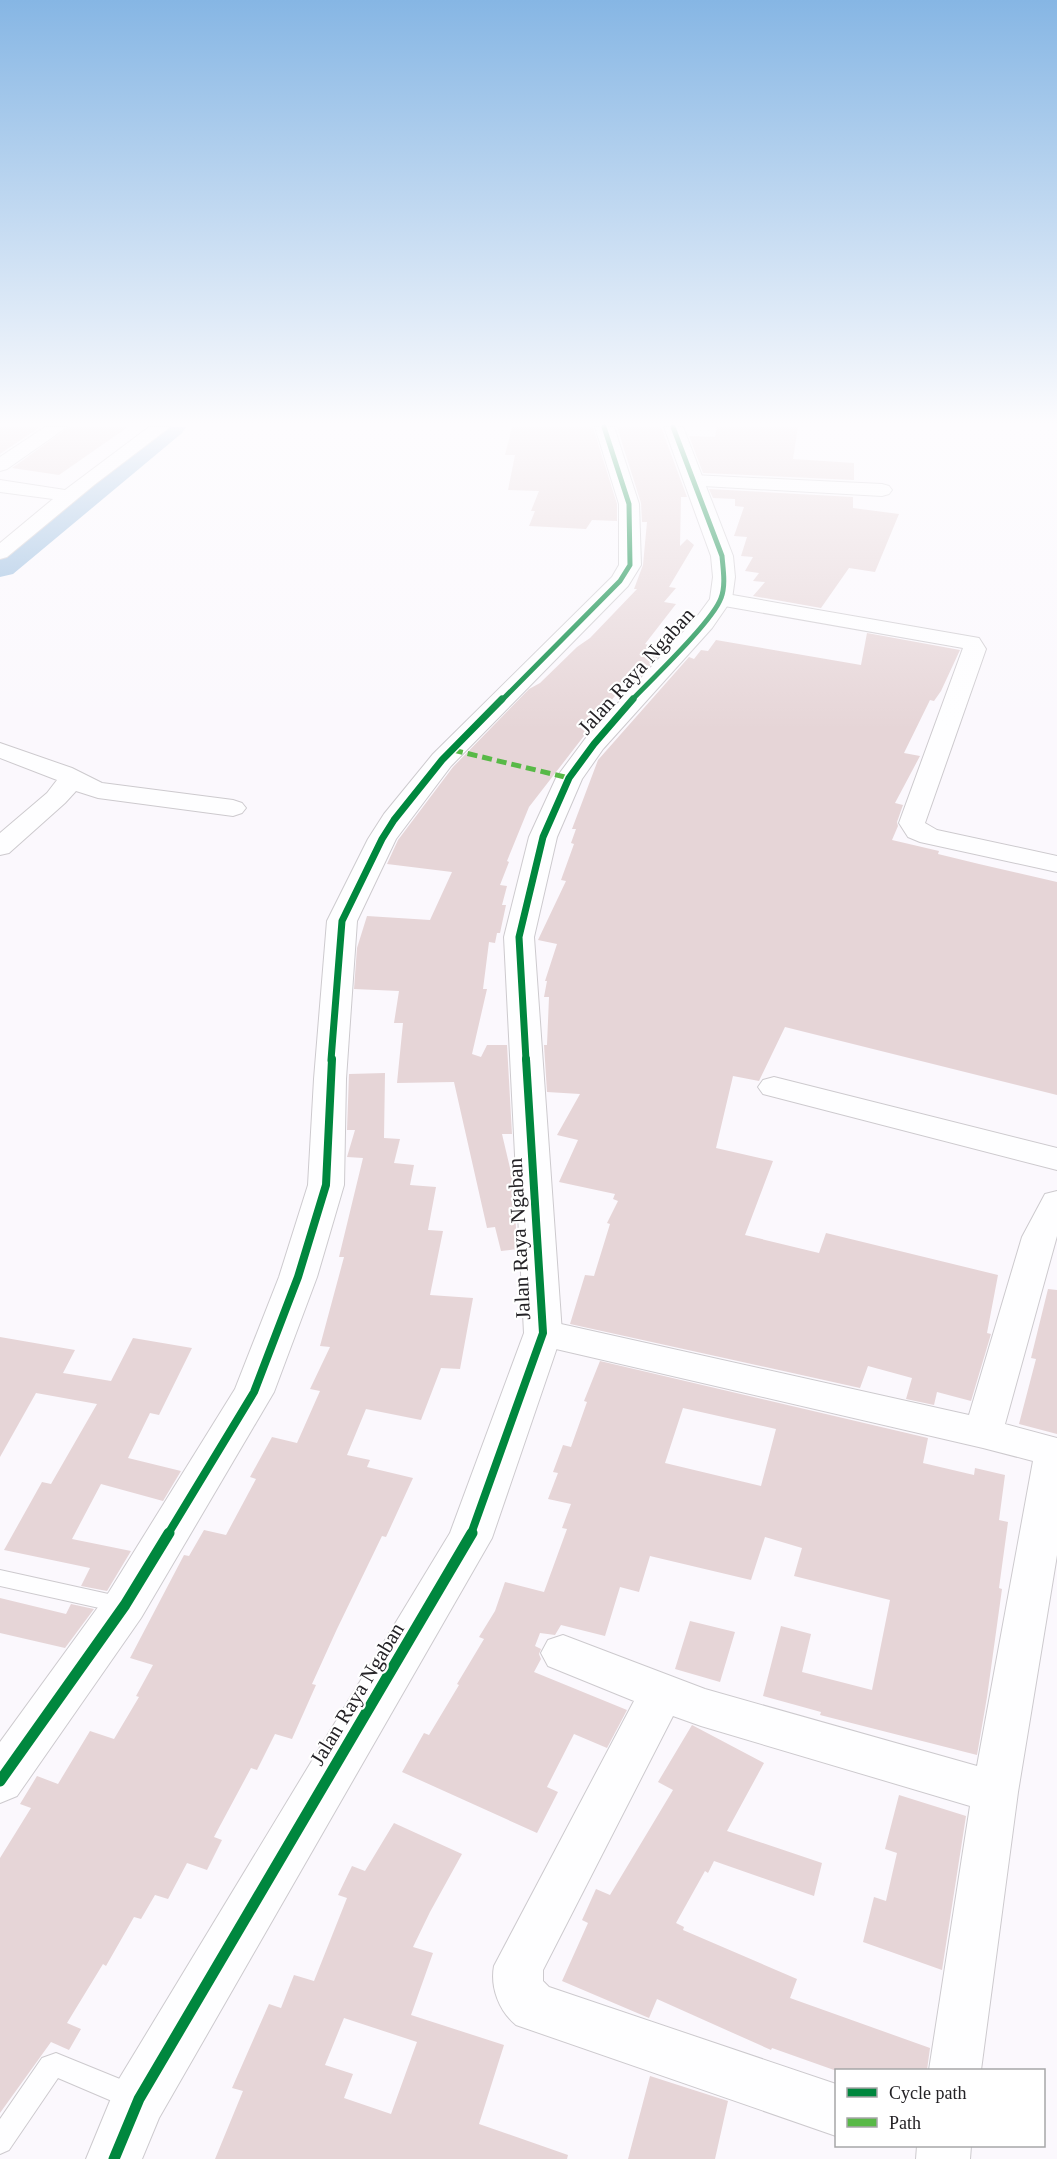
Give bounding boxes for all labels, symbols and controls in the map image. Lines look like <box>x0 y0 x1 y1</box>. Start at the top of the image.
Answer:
street label: Jalan Raya Ngaban <box>573 602 699 739</box>
street label: Jalan Raya Ngaban <box>503 1157 535 1321</box>
street label: Jalan Raya Ngaban <box>305 1618 409 1770</box>
legend <box>835 2069 1045 2147</box>
text: Cycle path <box>889 2083 966 2103</box>
text: Path <box>889 2113 921 2133</box>

